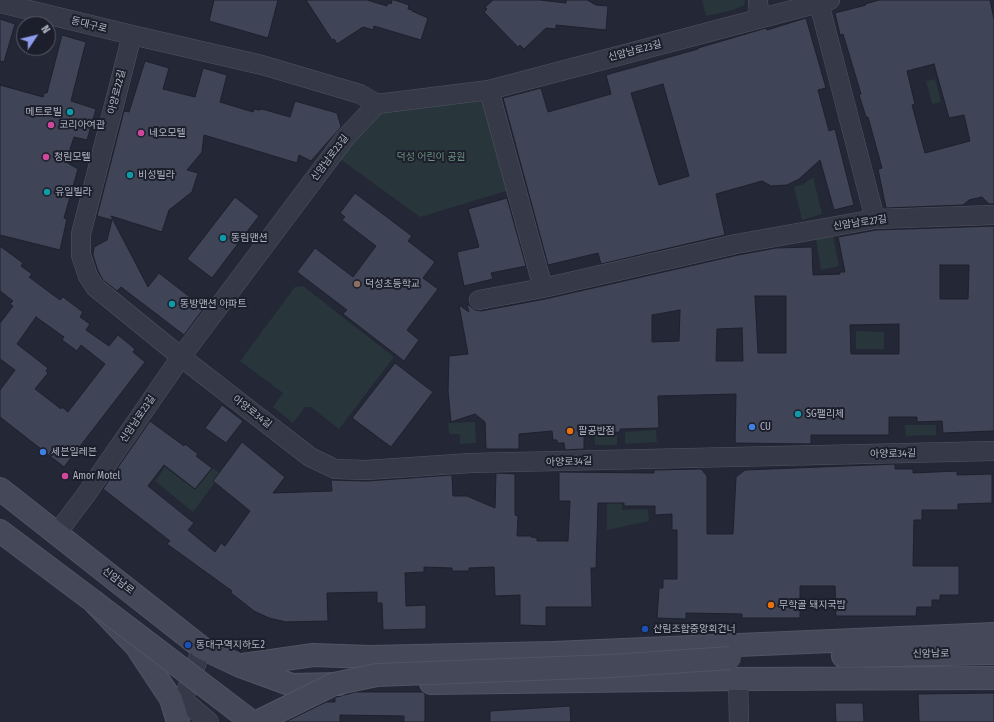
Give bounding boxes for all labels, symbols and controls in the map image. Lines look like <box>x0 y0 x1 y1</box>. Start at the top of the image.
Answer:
street label: 동대구로 <box>70 15 108 35</box>
north arrow <box>16 16 56 56</box>
text: N <box>38 23 53 36</box>
street label: 신암남로23길 <box>607 38 663 64</box>
street label: 아양로22길 <box>106 68 128 116</box>
place label: 메트로빌 <box>25 106 62 118</box>
marker: 메트로빌 <box>65 107 75 117</box>
place label: 코리아여관 <box>59 119 105 131</box>
marker: 코리아여관 <box>46 120 56 130</box>
place label: 네오모텔 <box>149 127 186 139</box>
marker: 네오모텔 <box>136 128 146 138</box>
street label: 신암남로23길 <box>309 132 351 184</box>
place label: 청림모텔 <box>54 151 91 163</box>
park label: 덕성 어린이 공원 <box>396 151 466 163</box>
marker: 청림모텔 <box>41 152 51 162</box>
place label: 비성빌라 <box>138 169 175 181</box>
marker: 비성빌라 <box>125 170 135 180</box>
place label: 유일빌라 <box>55 186 92 198</box>
marker: 유일빌라 <box>42 187 52 197</box>
street label: 신암남로27길 <box>832 213 888 233</box>
place label: 동림맨션 <box>231 232 268 244</box>
marker: 동림맨션 <box>218 233 228 243</box>
place label: 덕성초등학교 <box>365 278 420 290</box>
marker: 덕성초등학교 <box>352 279 362 289</box>
place label: 동방맨션 아파트 <box>180 298 247 310</box>
marker: 동방맨션 아파트 <box>167 299 177 309</box>
street label: 신암남로23길 <box>118 393 158 445</box>
street label: 아양로34길 <box>230 393 274 431</box>
place label: SG팰리체 <box>806 408 844 420</box>
marker: SG팰리체 <box>793 409 803 419</box>
place label: CU <box>760 421 771 433</box>
marker: CU <box>747 422 757 432</box>
place label: 팔공반점 <box>578 425 615 437</box>
marker: 팔공반점 <box>565 426 575 436</box>
place label: 세븐일레븐 <box>51 446 97 458</box>
marker: 세븐일레븐 <box>38 447 48 457</box>
street label: 아양로34길 <box>870 448 916 460</box>
street label: 아양로34길 <box>546 455 592 469</box>
place label: Amor Motel <box>73 470 120 482</box>
marker: Amor Motel <box>60 471 70 481</box>
street label: 신암남로 <box>100 565 136 597</box>
place label: 무학골 돼지국밥 <box>779 599 846 611</box>
marker: 무학골 돼지국밥 <box>766 600 776 610</box>
place label: 산림조합중앙회건너 <box>653 623 736 635</box>
marker: 산림조합중앙회건너 <box>640 624 650 634</box>
place label: 동대구역지하도2 <box>196 639 265 651</box>
marker: 동대구역지하도2 <box>183 640 193 650</box>
street label: 신암남로 <box>912 648 950 660</box>

